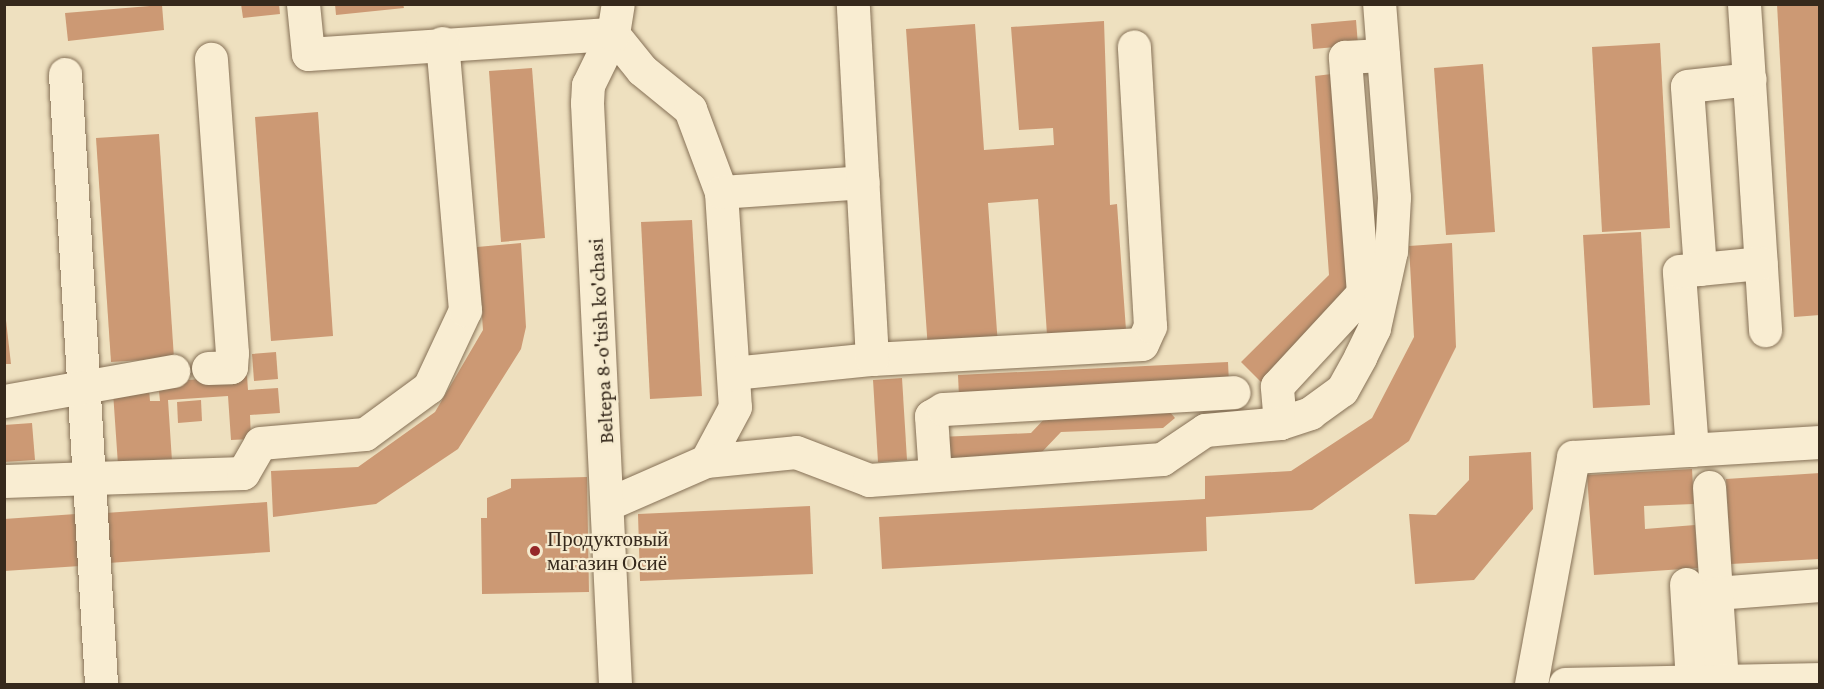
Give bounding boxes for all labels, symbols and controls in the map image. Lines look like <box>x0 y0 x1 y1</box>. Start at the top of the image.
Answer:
street label: Beltepa 8-o'tish ko'chasi <box>583 238 619 444</box>
place label: Продуктовый магазин Осиё <box>547 526 668 576</box>
marker: Продуктовый магазин Осиё <box>528 544 542 558</box>

